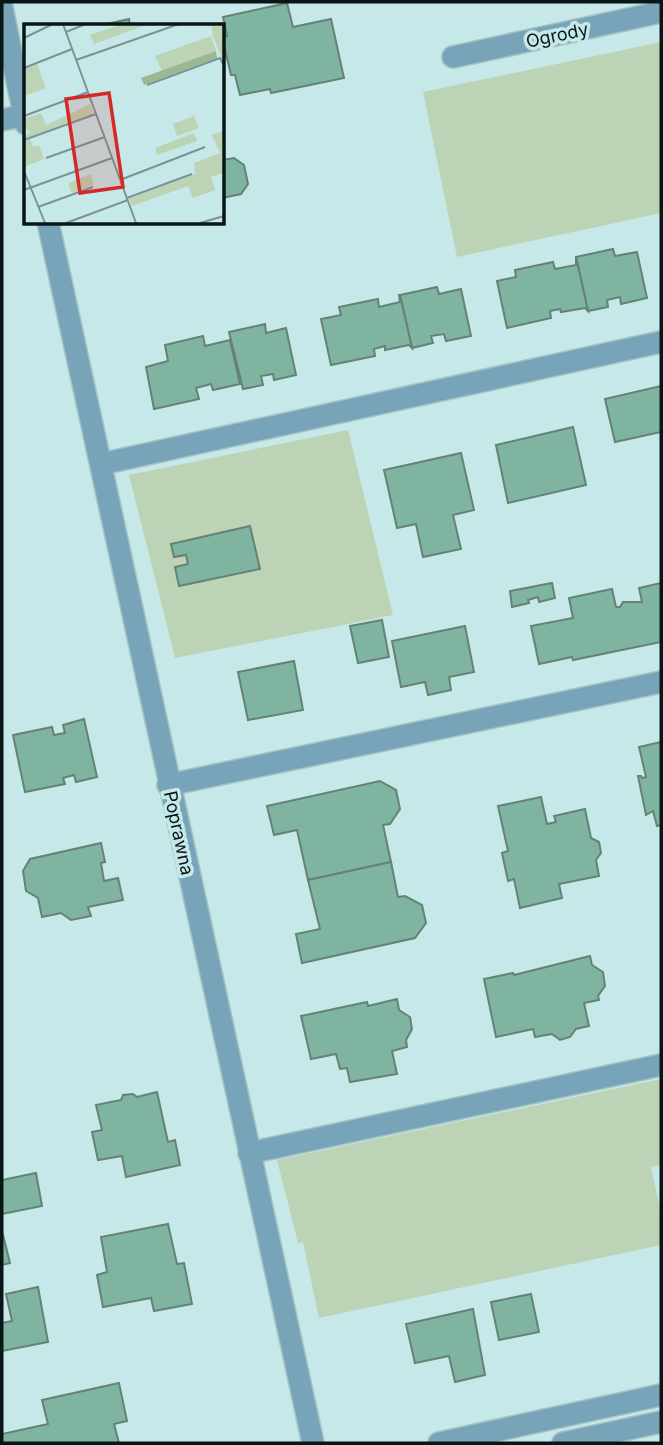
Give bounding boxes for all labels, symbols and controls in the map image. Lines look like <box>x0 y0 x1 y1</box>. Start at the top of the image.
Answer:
street label: Ogrody <box>524 18 590 52</box>
inset map <box>24 24 224 224</box>
street label: Poprawna <box>160 789 198 877</box>

